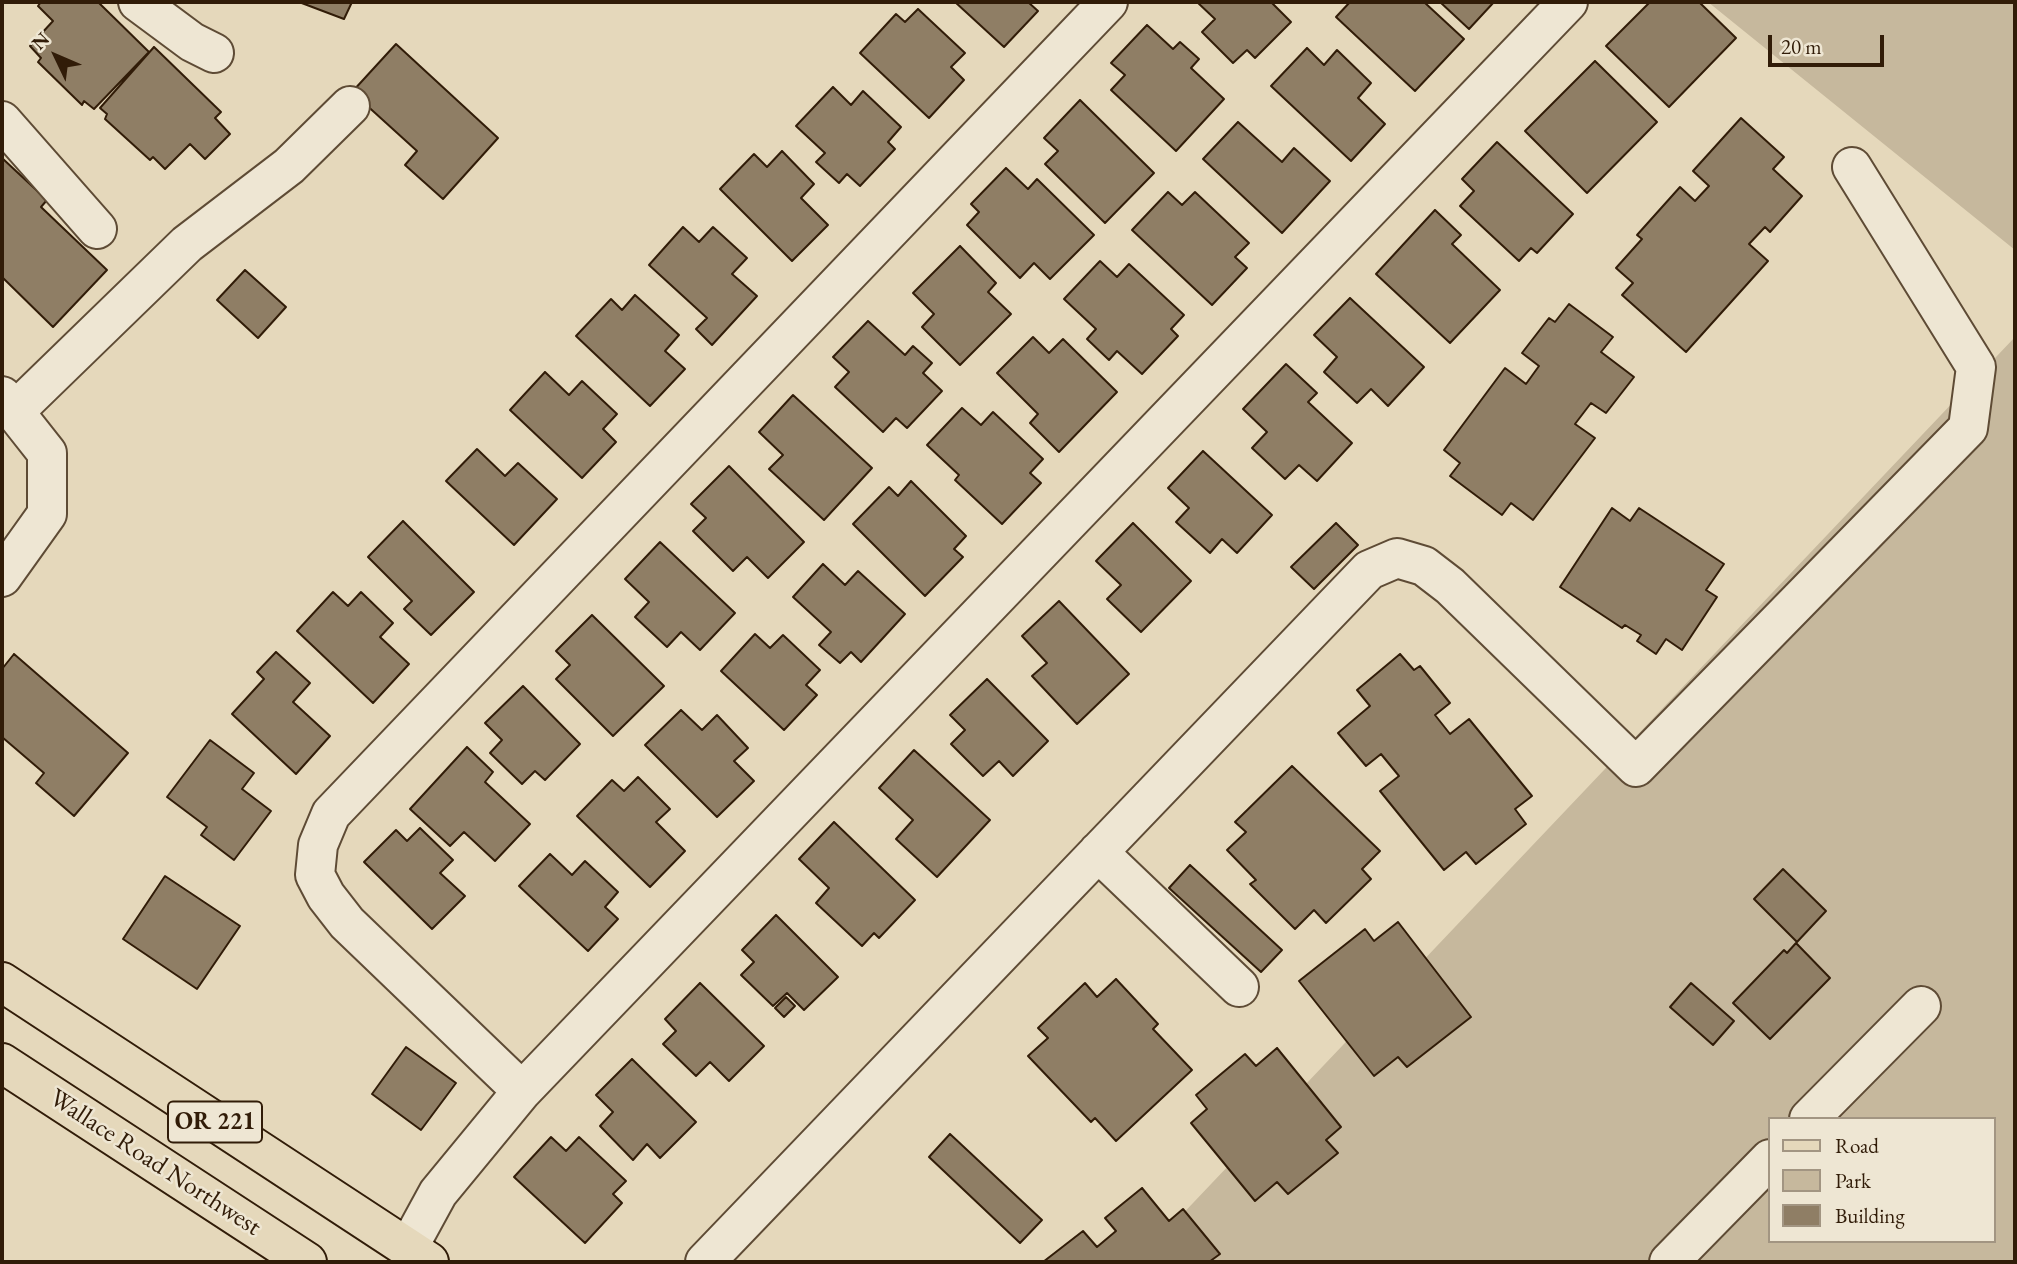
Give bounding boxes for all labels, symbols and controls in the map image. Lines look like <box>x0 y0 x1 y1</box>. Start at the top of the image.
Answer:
north arrow <box>21 21 91 91</box>
scale bar <box>1772 21 1888 65</box>
text: N <box>26 27 55 55</box>
text: 20 m <box>1781 33 1822 60</box>
street label: Wallace Road Northwest <box>43 1083 267 1243</box>
road number: OR 221 <box>168 1102 262 1142</box>
legend <box>1769 1117 1996 1243</box>
text: Road <box>1835 1132 1879 1159</box>
text: Park <box>1835 1167 1871 1194</box>
text: Building <box>1835 1202 1905 1229</box>

